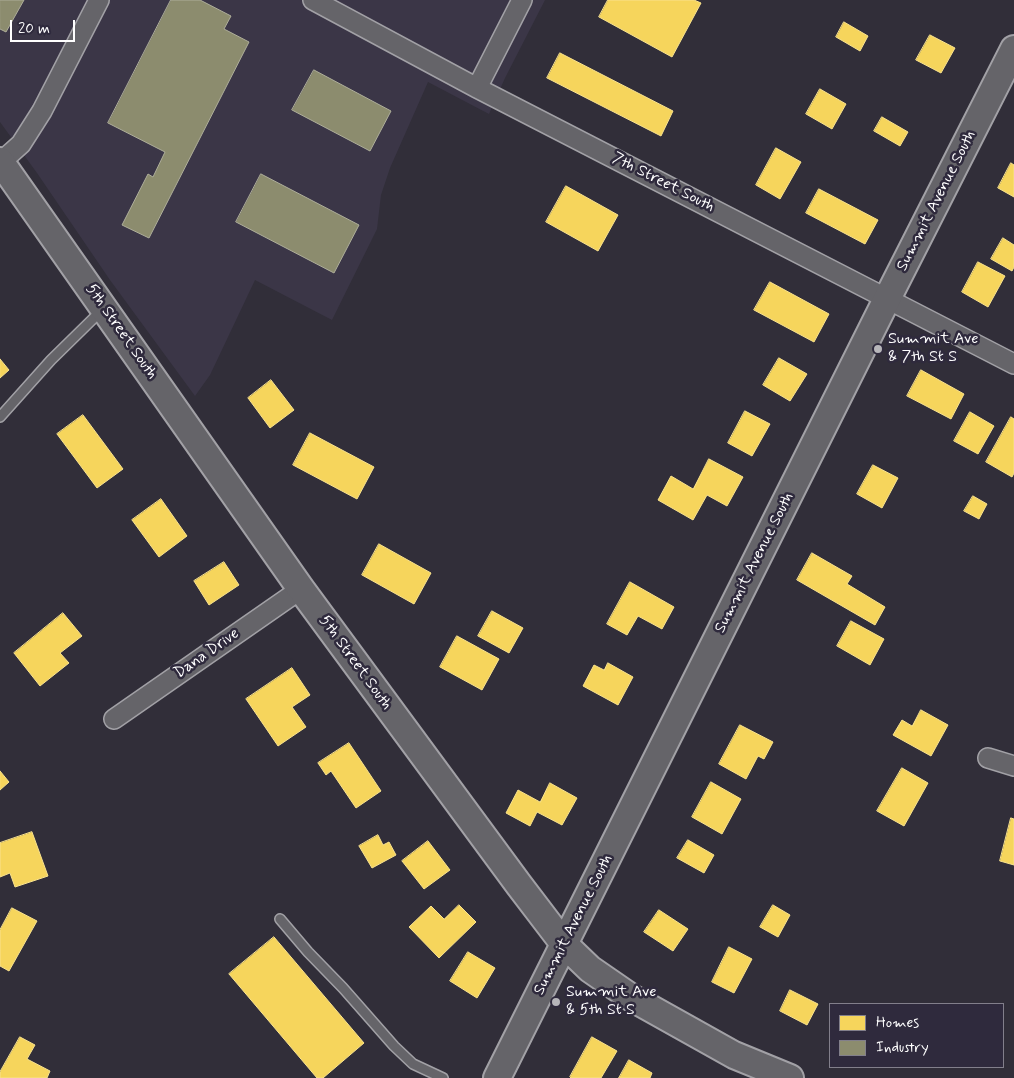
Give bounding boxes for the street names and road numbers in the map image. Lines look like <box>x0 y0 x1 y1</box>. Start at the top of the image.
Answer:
street label: Summit Avenue South <box>893 128 981 274</box>
street label: 7th Street South <box>609 149 717 217</box>
street label: 5th Street South <box>81 281 161 383</box>
street label: Summit Avenue South <box>711 490 799 636</box>
street label: 5th Street South <box>314 612 396 714</box>
street label: Dana Drive <box>171 625 243 683</box>
street label: Summit Avenue South <box>530 852 618 998</box>

